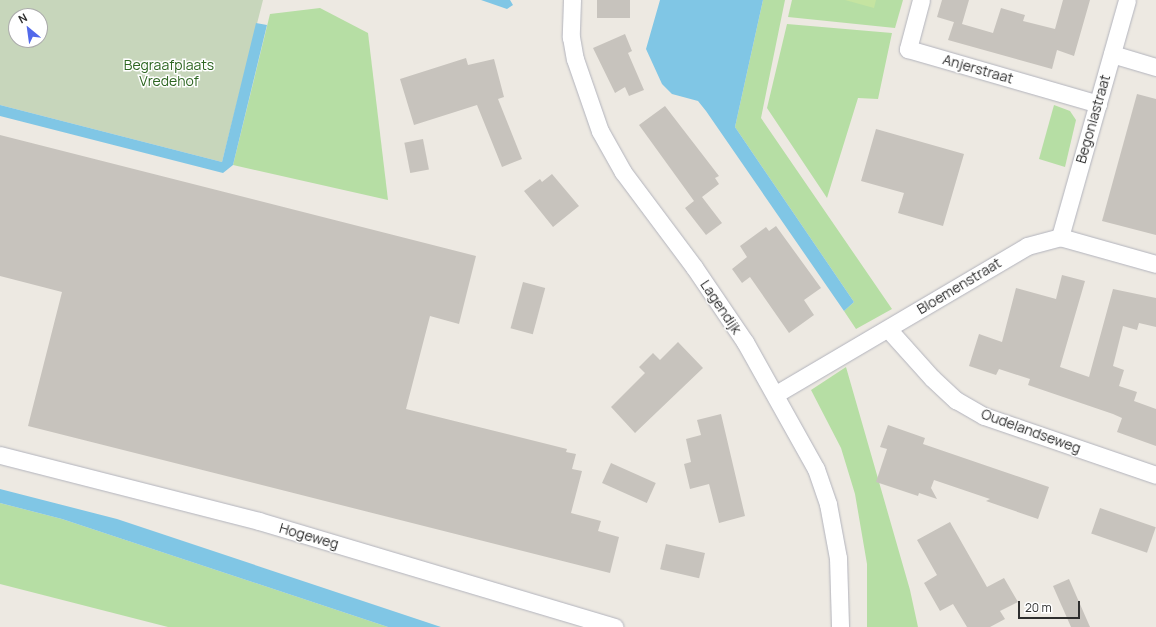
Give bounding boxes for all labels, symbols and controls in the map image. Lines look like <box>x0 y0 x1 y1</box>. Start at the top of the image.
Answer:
north arrow <box>8 8 48 48</box>
text: N <box>15 9 30 26</box>
street label: Anjerstraat <box>941 51 1015 87</box>
park label: Begraafplaats Vredehof <box>124 57 214 90</box>
street label: Begoniastraat <box>1072 73 1114 165</box>
street label: Bloemenstraat <box>914 254 1004 318</box>
street label: Lagendijk <box>697 277 745 337</box>
street label: Oudelandseweg <box>979 405 1083 457</box>
street label: Hogeweg <box>277 520 341 552</box>
scale bar <box>1020 593 1082 619</box>
text: 20 m <box>1025 599 1052 616</box>

